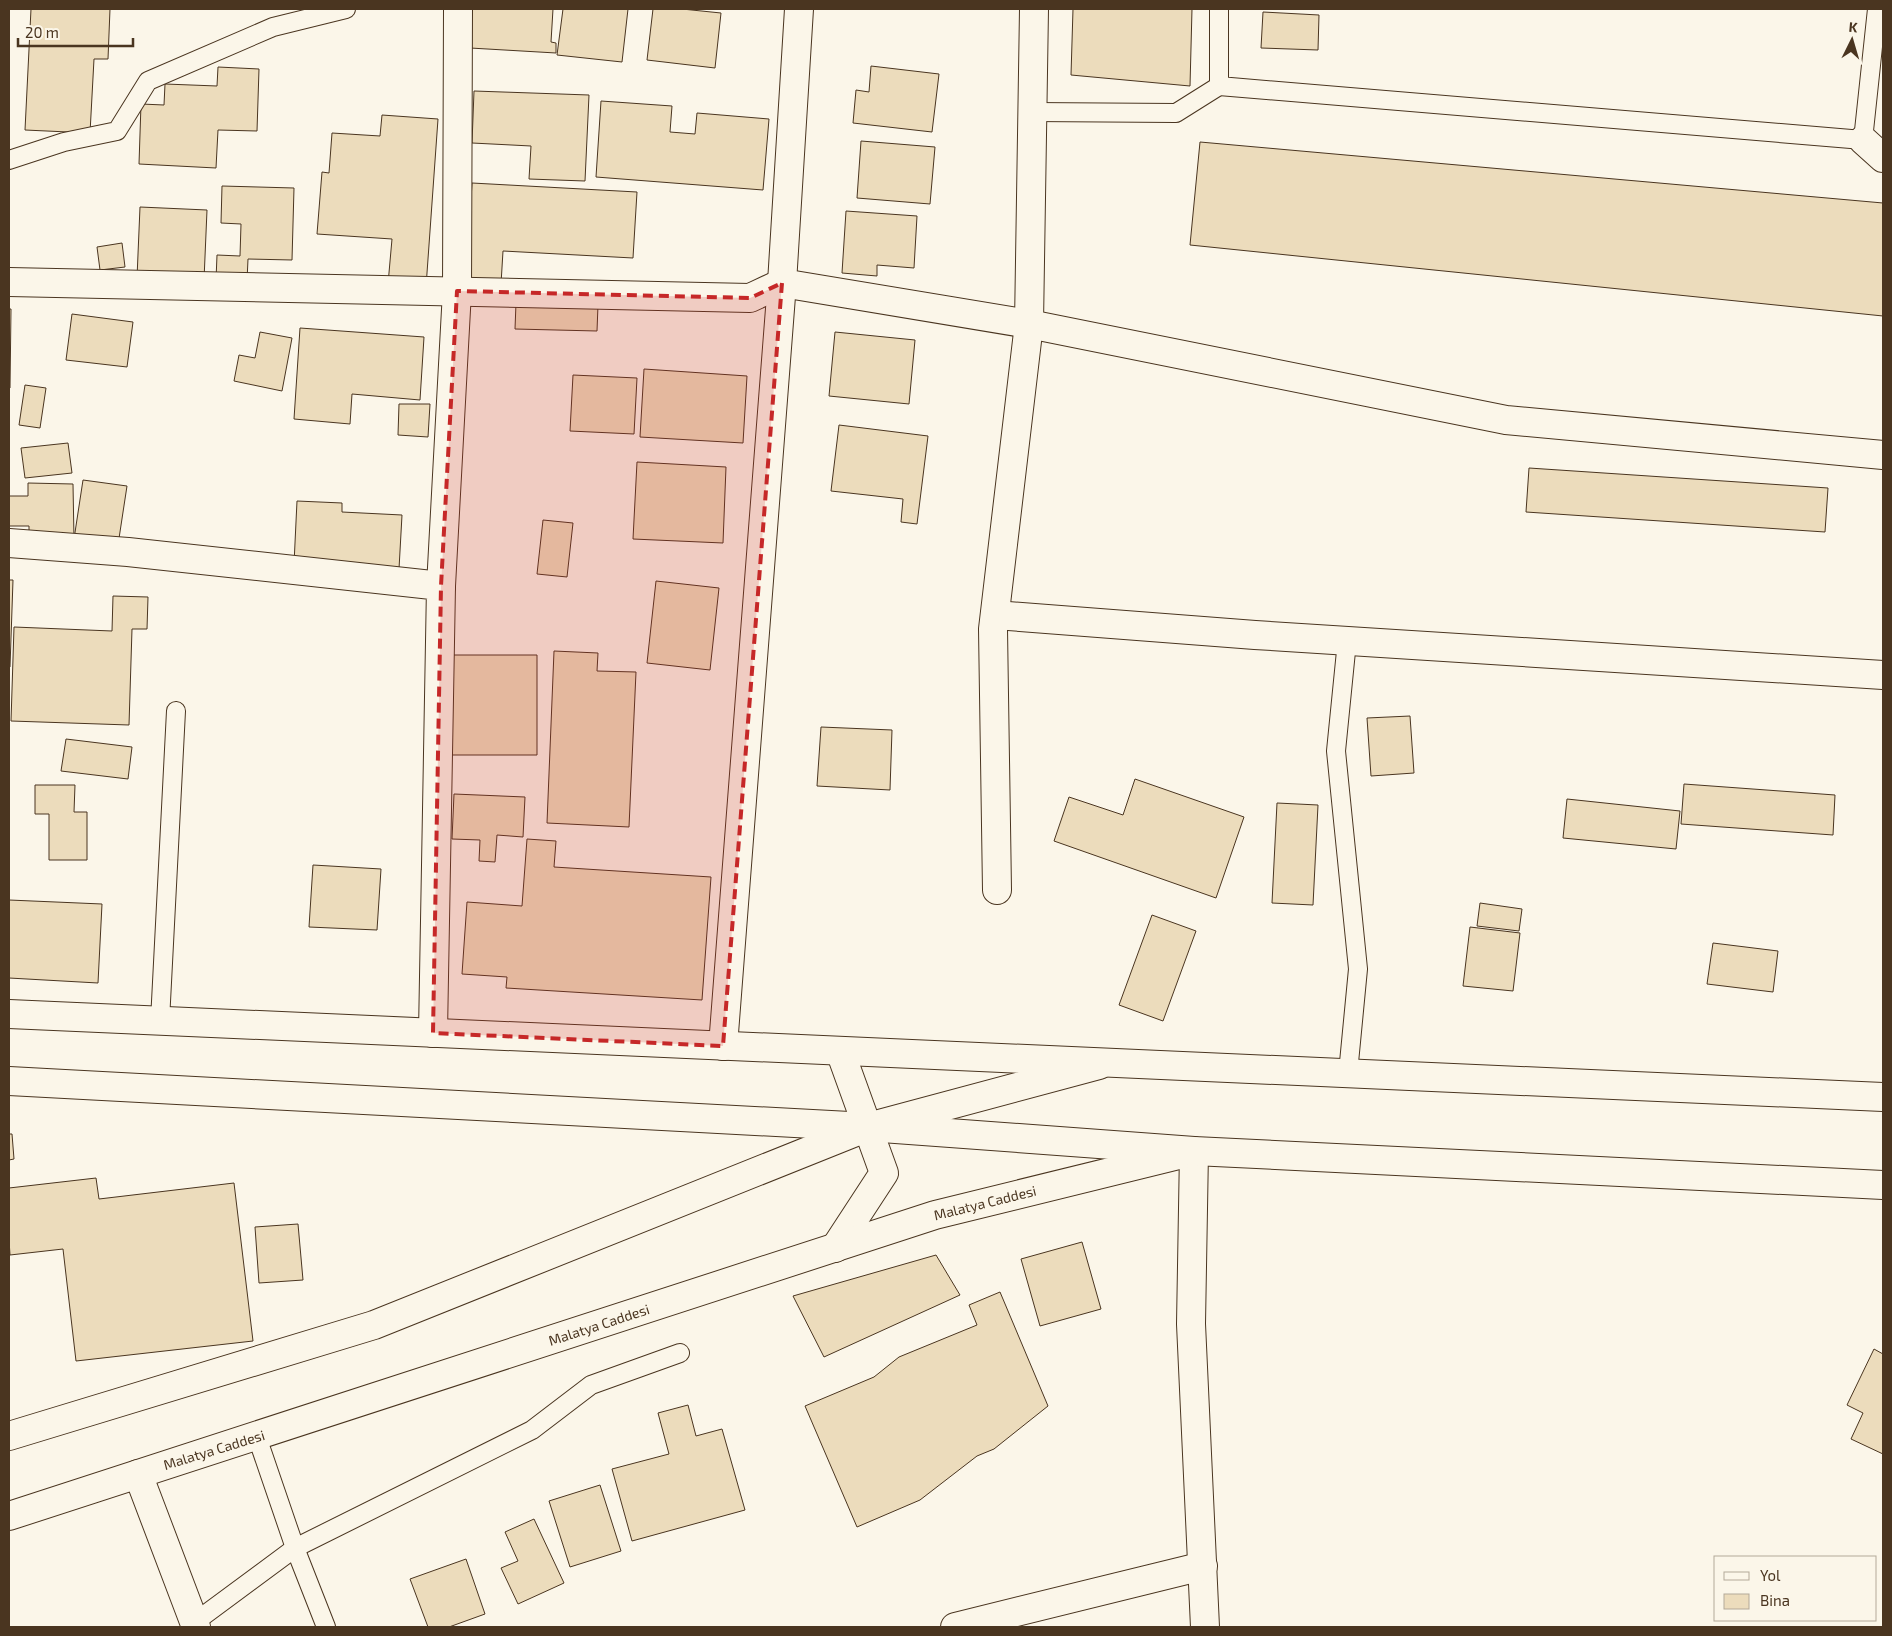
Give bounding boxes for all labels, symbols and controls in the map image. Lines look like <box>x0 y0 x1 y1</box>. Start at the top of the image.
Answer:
scale bar <box>18 15 132 47</box>
north arrow <box>1827 15 1877 65</box>
text: K <box>1848 18 1858 35</box>
text: 20 m <box>25 23 59 41</box>
street label: Malatya Caddesi <box>932 1182 1038 1223</box>
street label: Malatya Caddesi <box>546 1300 651 1349</box>
street label: Malatya Caddesi <box>161 1426 267 1473</box>
legend <box>1714 1556 1877 1621</box>
text: Yol <box>1760 1566 1781 1584</box>
text: Bina <box>1760 1591 1790 1609</box>

